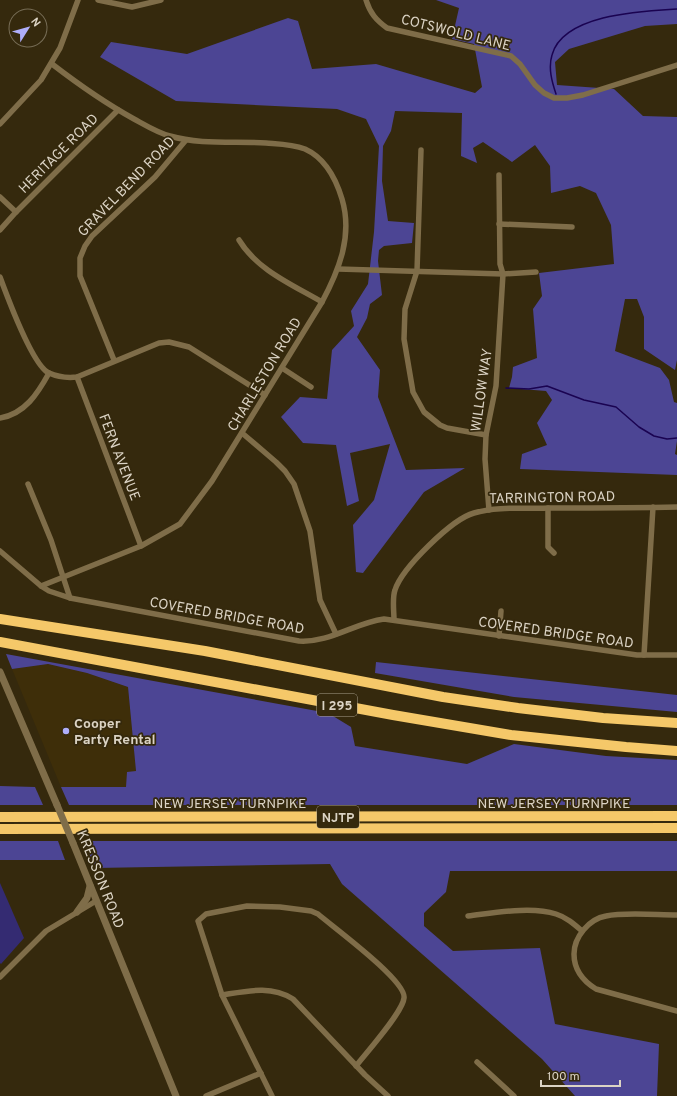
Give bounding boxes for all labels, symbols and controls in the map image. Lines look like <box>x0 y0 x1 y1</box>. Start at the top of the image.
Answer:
north arrow <box>8 8 48 48</box>
street label: COTSWOLD LANE <box>399 12 512 55</box>
text: N <box>27 15 43 30</box>
street label: HERITAGE ROAD <box>16 111 102 197</box>
street label: GRAVEL BEND ROAD <box>75 133 179 241</box>
street label: CHARLESTON ROAD <box>225 315 306 435</box>
street label: WILLOW WAY <box>468 348 497 433</box>
street label: FERN AVENUE <box>94 412 143 503</box>
street label: TARRINGTON ROAD <box>489 489 615 508</box>
street label: COVERED BRIDGE ROAD <box>148 594 305 638</box>
street label: COVERED BRIDGE ROAD <box>477 614 635 653</box>
road number: I 295 <box>317 694 357 716</box>
place label: Cooper Party Rental <box>74 716 156 749</box>
marker: Cooper Party Rental <box>61 726 71 736</box>
street label: NEW JERSEY TURNPIKE <box>154 796 306 813</box>
street label: NEW JERSEY TURNPIKE <box>478 796 630 813</box>
road number: NJTP <box>317 806 359 828</box>
street label: KRESSON ROAD <box>72 828 127 931</box>
scale bar <box>541 1062 620 1088</box>
text: 100 m <box>547 1069 580 1085</box>

